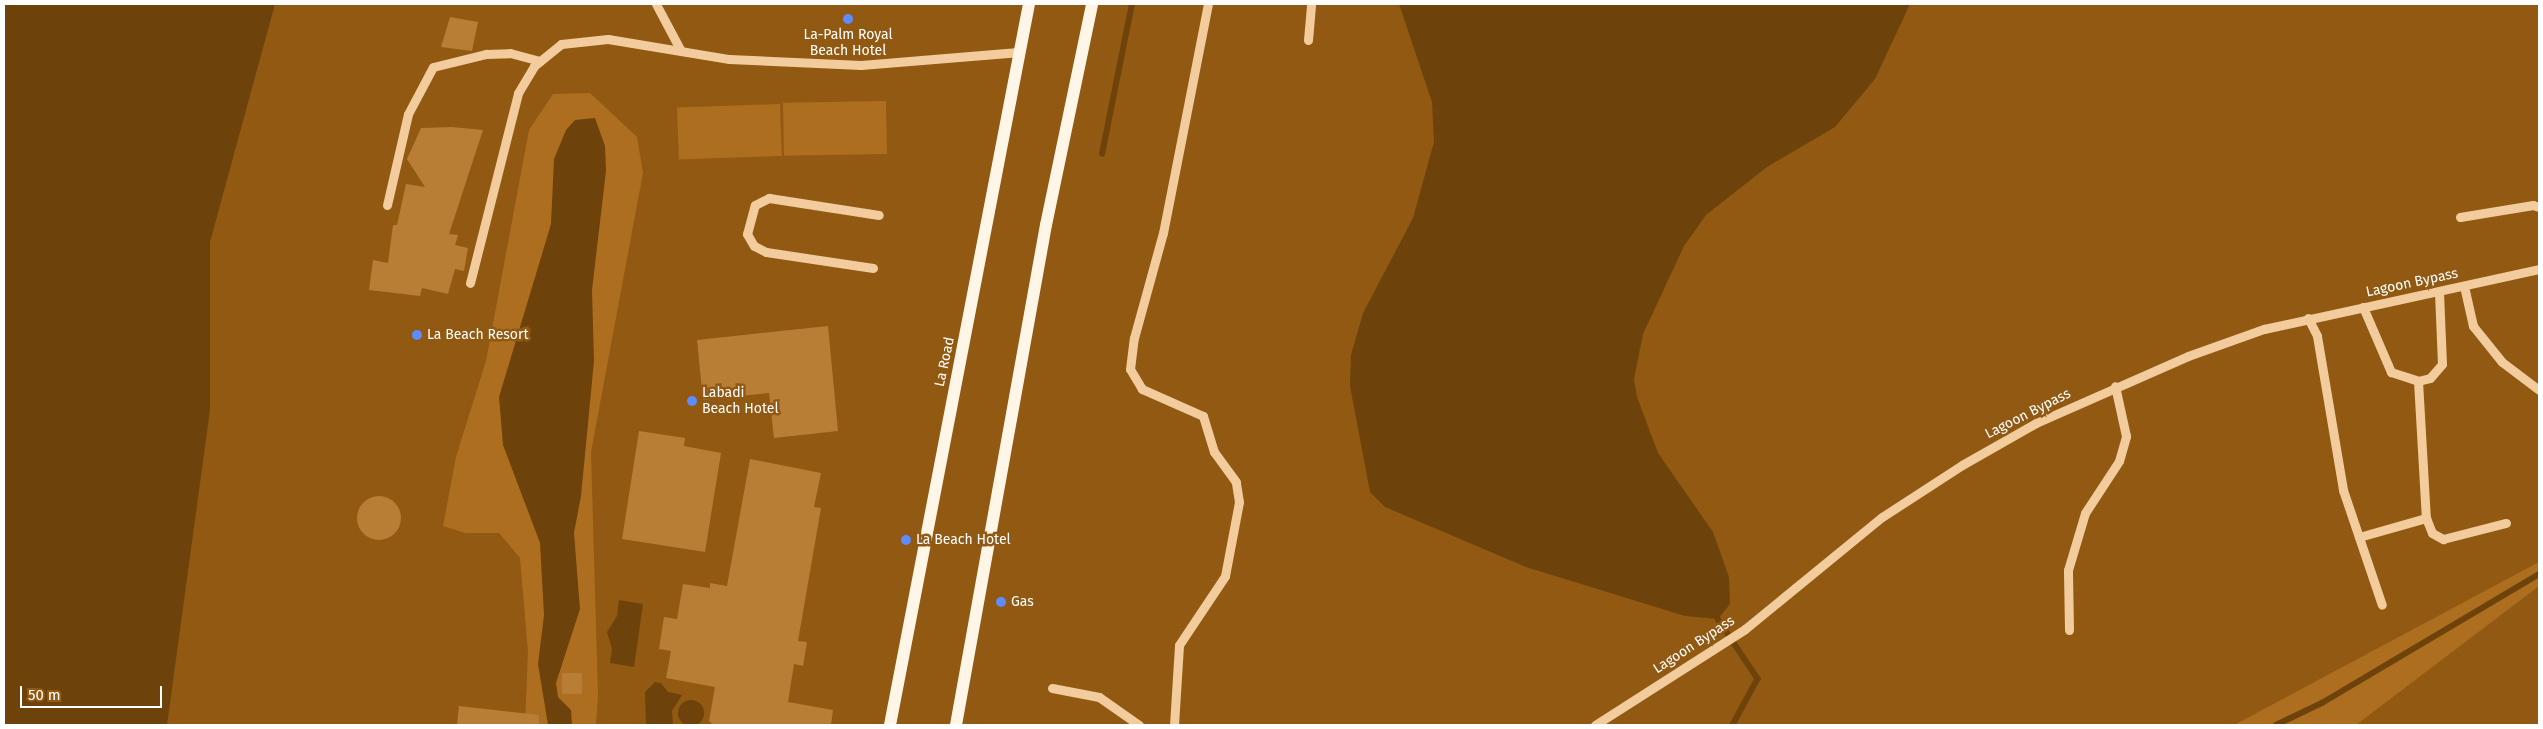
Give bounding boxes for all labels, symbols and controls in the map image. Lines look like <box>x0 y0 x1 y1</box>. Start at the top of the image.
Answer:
marker: La-Palm Royal Beach Hotel <box>842 13 854 25</box>
place label: La-Palm Royal Beach Hotel <box>803 27 893 59</box>
street label: Lagoon Bypass <box>2364 265 2460 301</box>
place label: La Beach Resort <box>427 327 528 343</box>
marker: La Beach Resort <box>411 329 423 341</box>
street label: La Road <box>932 336 958 388</box>
place label: Labadi Beach Hotel <box>702 385 778 418</box>
street label: Lagoon Bypass <box>1982 385 2074 443</box>
marker: Labadi Beach Hotel <box>686 395 698 407</box>
place label: La Beach Hotel <box>916 532 1011 548</box>
marker: La Beach Hotel <box>900 534 912 546</box>
place label: Gas <box>1011 594 1034 610</box>
marker: Gas <box>995 596 1007 608</box>
street label: Lagoon Bypass <box>1650 612 1738 678</box>
scale bar <box>22 676 165 708</box>
text: 50 m <box>28 686 61 704</box>

